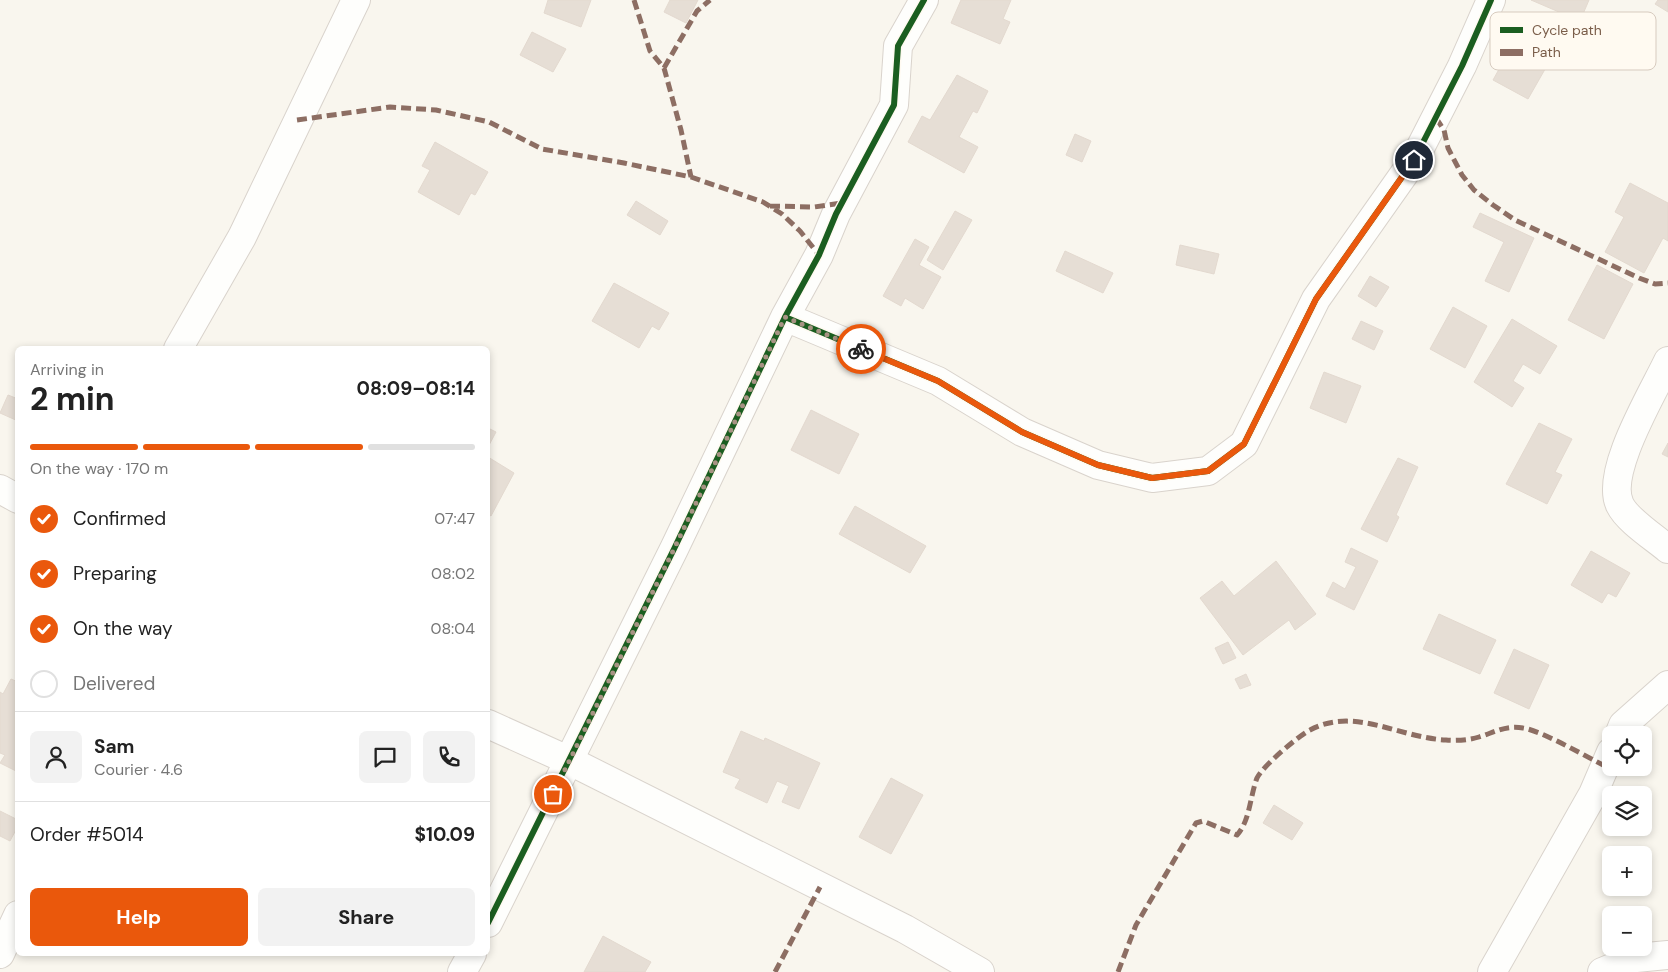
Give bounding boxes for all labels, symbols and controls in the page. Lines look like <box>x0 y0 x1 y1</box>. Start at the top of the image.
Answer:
legend <box>1490 12 1656 70</box>
text: Cycle path <box>1532 21 1602 39</box>
text: Path <box>1532 43 1561 61</box>
pin <box>1393 139 1435 181</box>
icon: home <box>1400 146 1428 174</box>
courier <box>836 324 886 374</box>
icon: bike <box>847 335 875 363</box>
text: Arriving in <box>30 359 104 380</box>
text: 08:09–08:14 <box>357 376 475 401</box>
text: 2 min <box>30 378 115 420</box>
text: On the way · 170 m <box>30 458 168 479</box>
icon: check <box>30 505 58 533</box>
text: Confirmed <box>73 506 166 531</box>
text: 07:47 <box>434 508 475 529</box>
icon: check <box>30 560 58 588</box>
text: Preparing <box>73 561 157 586</box>
text: 08:02 <box>431 563 475 584</box>
icon: check <box>30 615 58 643</box>
text: On the way <box>73 616 173 641</box>
text: 08:04 <box>430 618 475 639</box>
text: Delivered <box>73 671 155 696</box>
map controls <box>1602 726 1652 956</box>
button: locate <box>1602 726 1652 776</box>
button: person <box>30 731 82 783</box>
button: chat <box>359 731 411 783</box>
button: phone <box>423 731 475 783</box>
text: Sam <box>94 734 135 759</box>
text: Courier · 4.6 <box>94 759 183 780</box>
pin <box>532 773 574 815</box>
icon: bag <box>539 780 567 808</box>
button: layers <box>1602 786 1652 836</box>
text: Order #5014 <box>30 822 144 847</box>
text: $10.09 <box>415 822 475 847</box>
button: + <box>1602 846 1652 896</box>
button: Help <box>30 888 248 946</box>
button: Share <box>258 888 475 946</box>
button: − <box>1602 906 1652 956</box>

